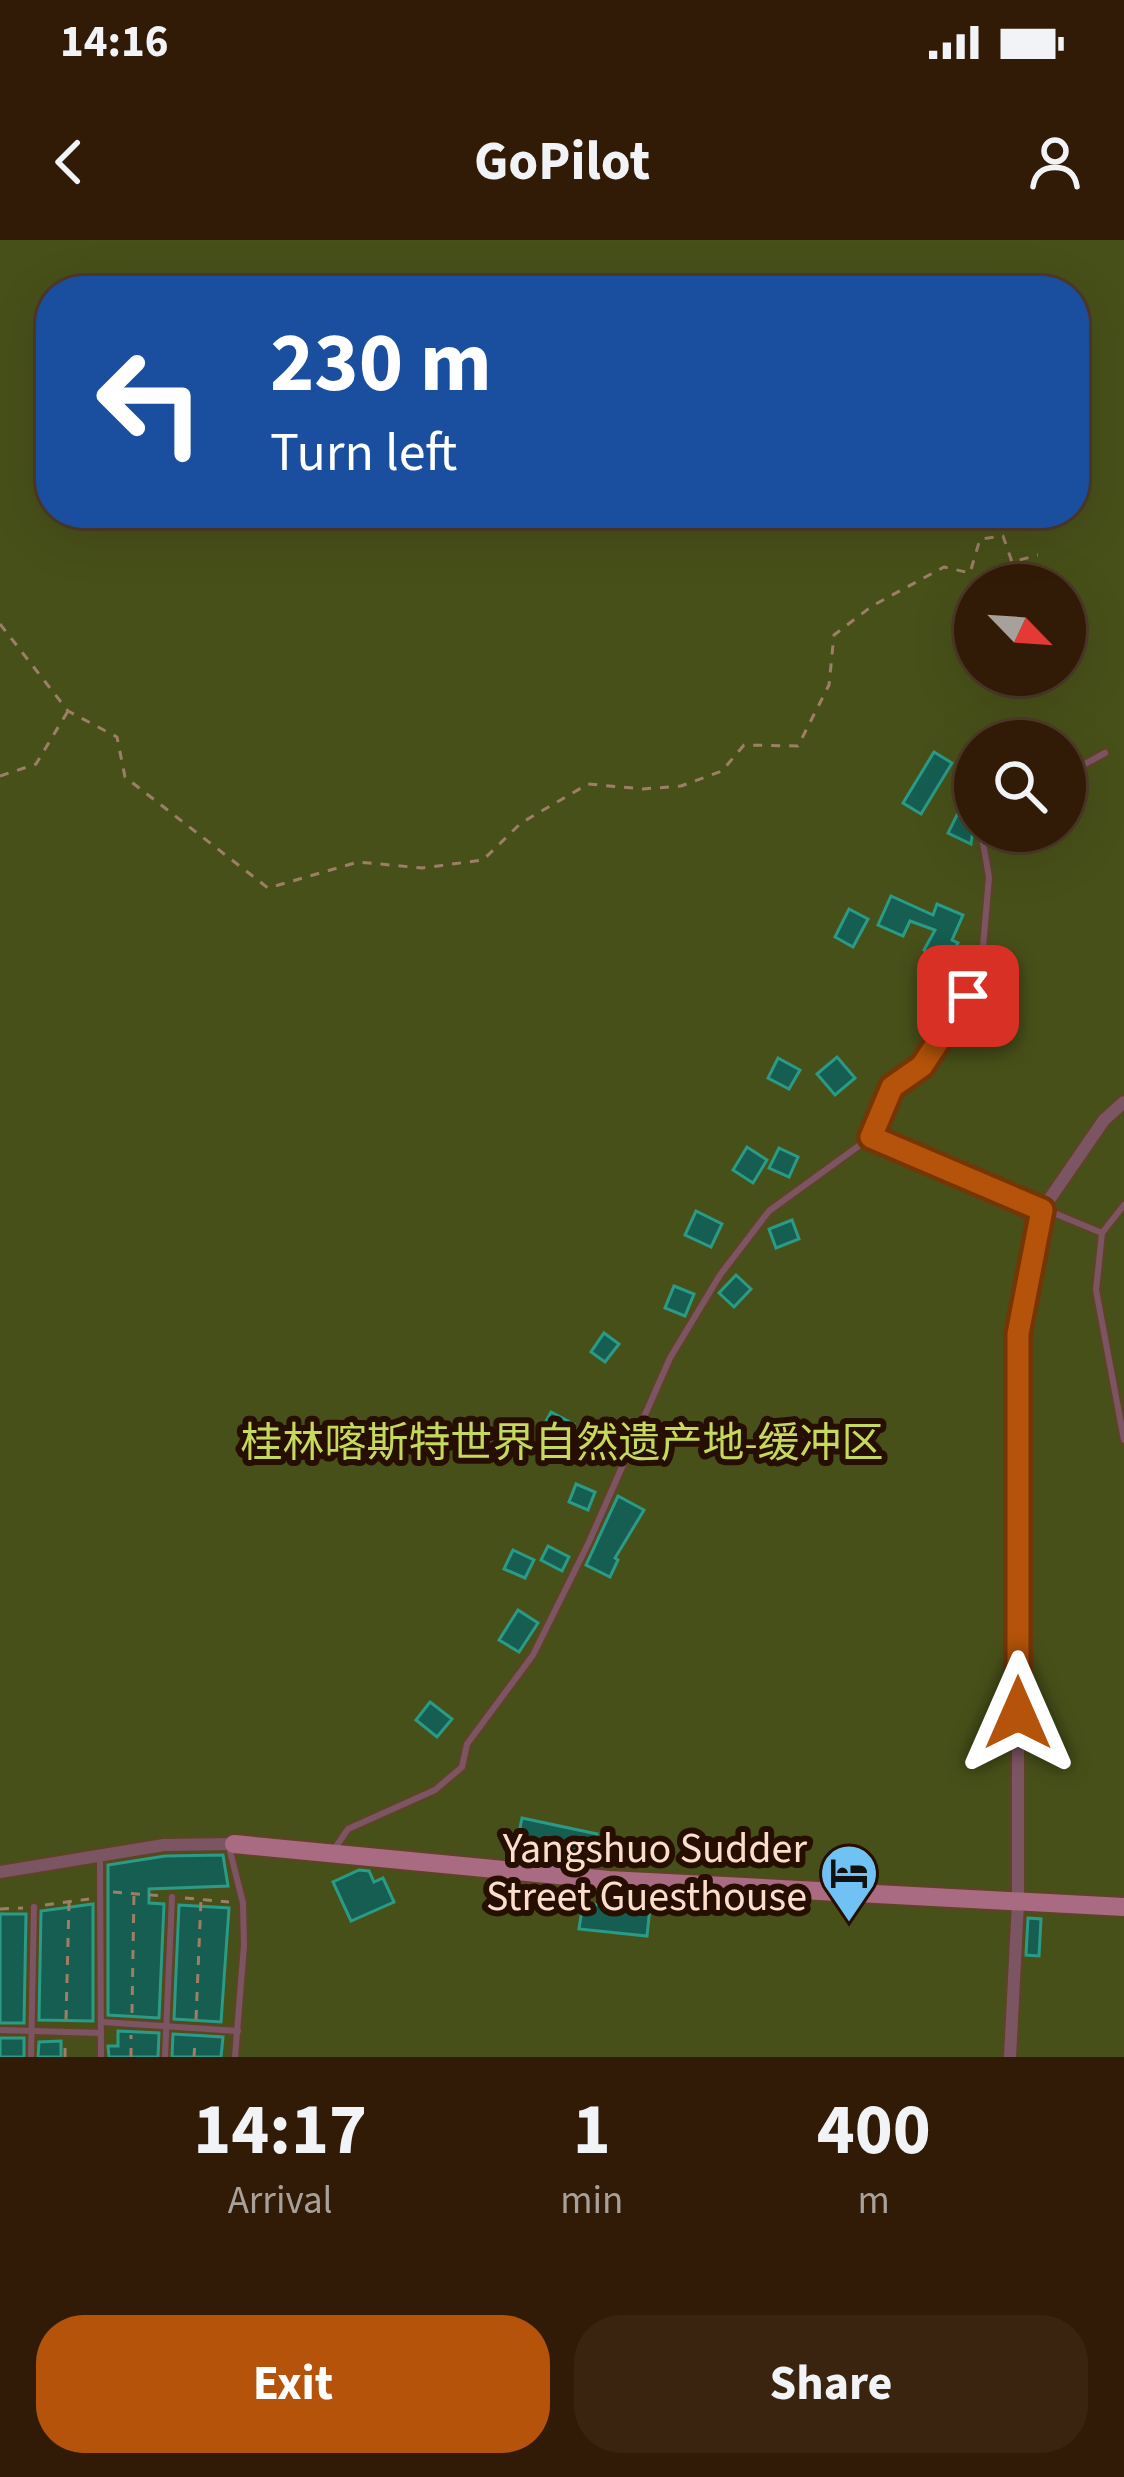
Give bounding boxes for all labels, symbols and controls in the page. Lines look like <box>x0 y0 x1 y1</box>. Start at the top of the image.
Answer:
text: 14:16 <box>60 10 169 74</box>
text: GoPilot <box>474 124 650 201</box>
icon: back <box>36 129 102 195</box>
icon: person <box>1022 129 1088 195</box>
text: 230 m <box>270 304 492 424</box>
icon: left <box>72 324 228 480</box>
text: Turn left <box>270 415 457 492</box>
north arrow <box>954 564 1086 696</box>
map controls <box>954 564 1086 852</box>
button: search <box>954 720 1086 852</box>
pin <box>917 945 1019 1047</box>
icon: arrive <box>935 963 1001 1029</box>
park label: 桂林喀斯特世界自然遗产地-缓冲区 <box>240 1414 884 1474</box>
position arrow <box>955 1650 1081 1776</box>
place label: Yangshuo Sudder Street Guesthouse <box>486 1819 807 1927</box>
hotel icon: Yangshuo Sudder Street Guesthouse <box>818 1842 880 1924</box>
text: 14:17 <box>193 2079 367 2182</box>
text: 1 <box>573 2079 611 2182</box>
text: 400 <box>817 2079 931 2182</box>
text: Arrival <box>228 2173 333 2229</box>
text: min <box>560 2173 623 2229</box>
text: m <box>858 2173 890 2229</box>
button: Exit <box>36 2315 550 2453</box>
button: Share <box>574 2315 1088 2453</box>

